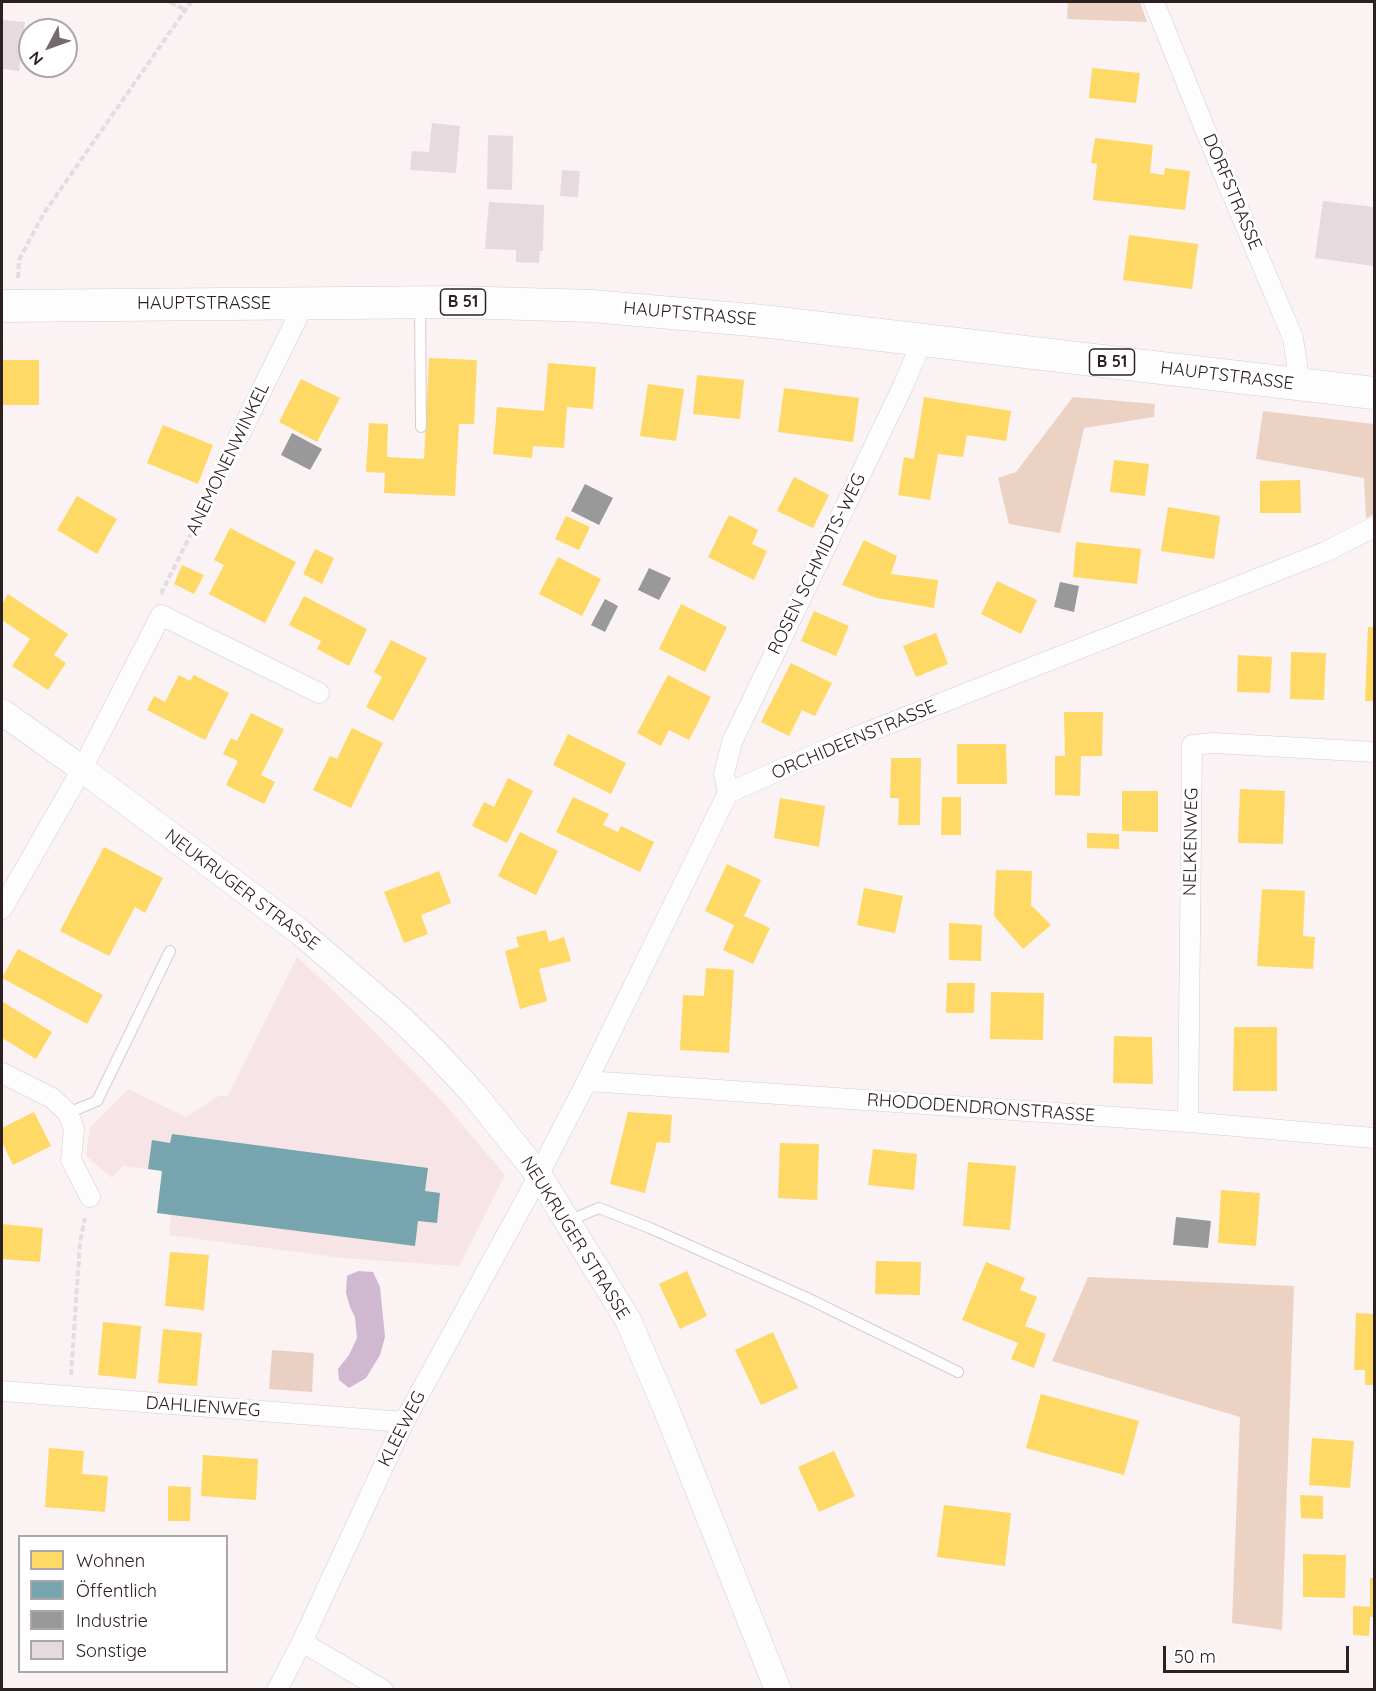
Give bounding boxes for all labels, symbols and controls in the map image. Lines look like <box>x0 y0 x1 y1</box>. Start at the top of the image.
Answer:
north arrow <box>18 18 78 78</box>
text: N <box>25 48 47 70</box>
street label: DORFSTRASSE <box>1198 131 1266 253</box>
road number: B 51 <box>440 289 486 315</box>
street label: HAUPTSTRASSE <box>137 293 271 315</box>
street label: HAUPTSTRASSE <box>622 297 758 331</box>
road number: B 51 <box>1090 349 1134 375</box>
street label: HAUPTSTRASSE <box>1159 357 1295 395</box>
street label: ANEMONENWINKEL <box>182 379 274 539</box>
street label: ROSEN SCHMIDTS-WEG <box>764 470 870 658</box>
street label: ORCHIDEENSTRASSE <box>769 696 939 784</box>
street label: NELKENWEG <box>1179 788 1203 896</box>
street label: NEUKRUGER STRASSE <box>160 825 324 955</box>
street label: RHODODENDRONSTRASSE <box>866 1089 1096 1127</box>
street label: NEUKRUGER STRASSE <box>516 1153 634 1323</box>
street label: KLEEWEG <box>374 1387 430 1471</box>
street label: DAHLIENWEG <box>145 1392 261 1422</box>
legend <box>18 1535 228 1673</box>
text: Wohnen <box>76 1549 145 1572</box>
text: Öffentlich <box>76 1579 157 1602</box>
text: Industrie <box>76 1609 148 1632</box>
scale bar <box>1166 1634 1352 1672</box>
text: Sonstige <box>76 1639 147 1662</box>
text: 50 m <box>1174 1645 1216 1668</box>

